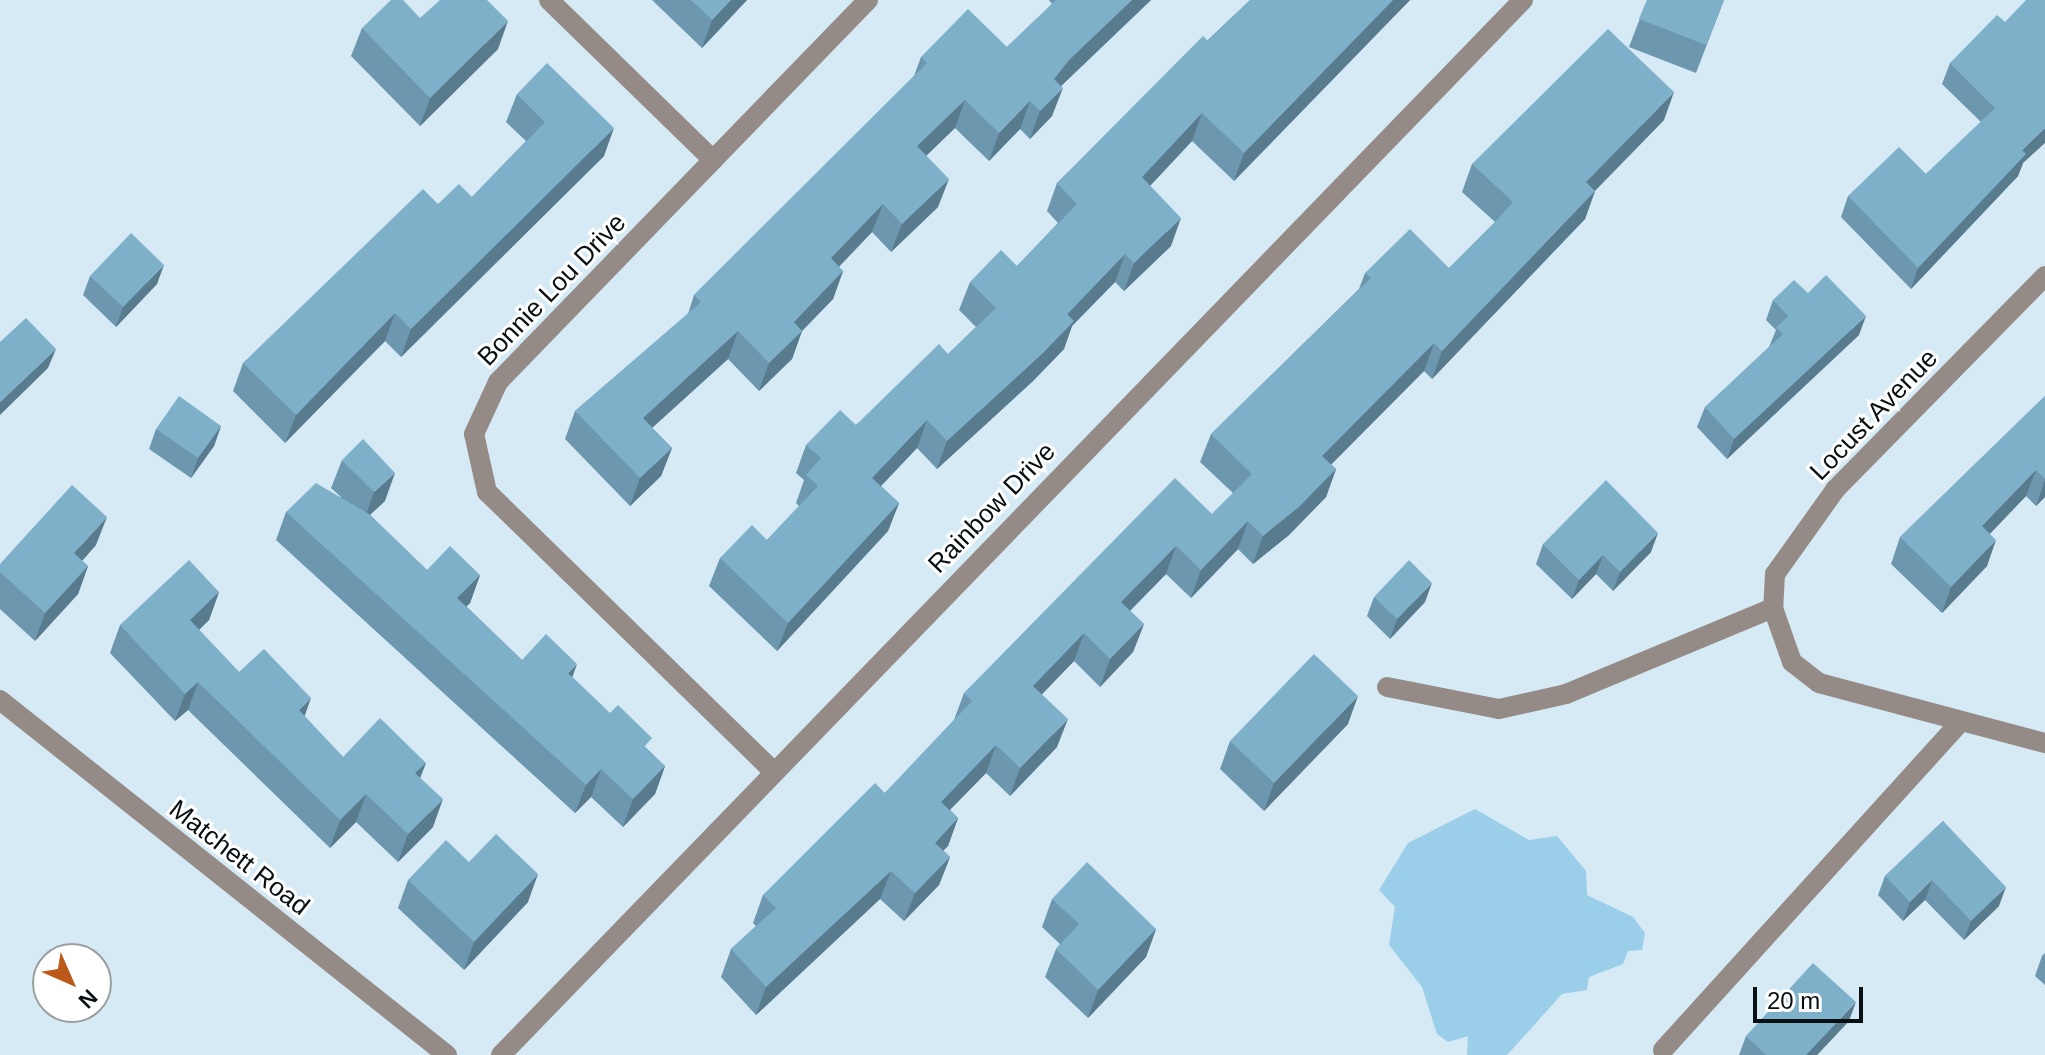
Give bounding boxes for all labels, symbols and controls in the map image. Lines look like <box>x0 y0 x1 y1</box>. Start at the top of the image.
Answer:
street label: Bonnie Lou Drive <box>472 207 632 373</box>
street label: Locust Avenue <box>1803 342 1945 488</box>
street label: Rainbow Drive <box>922 436 1062 580</box>
street label: Matchett Road <box>163 794 315 922</box>
north arrow <box>32 943 112 1023</box>
scale bar <box>1757 971 1867 1021</box>
text: N <box>73 984 102 1013</box>
text: 20 m <box>1767 987 1820 1014</box>

